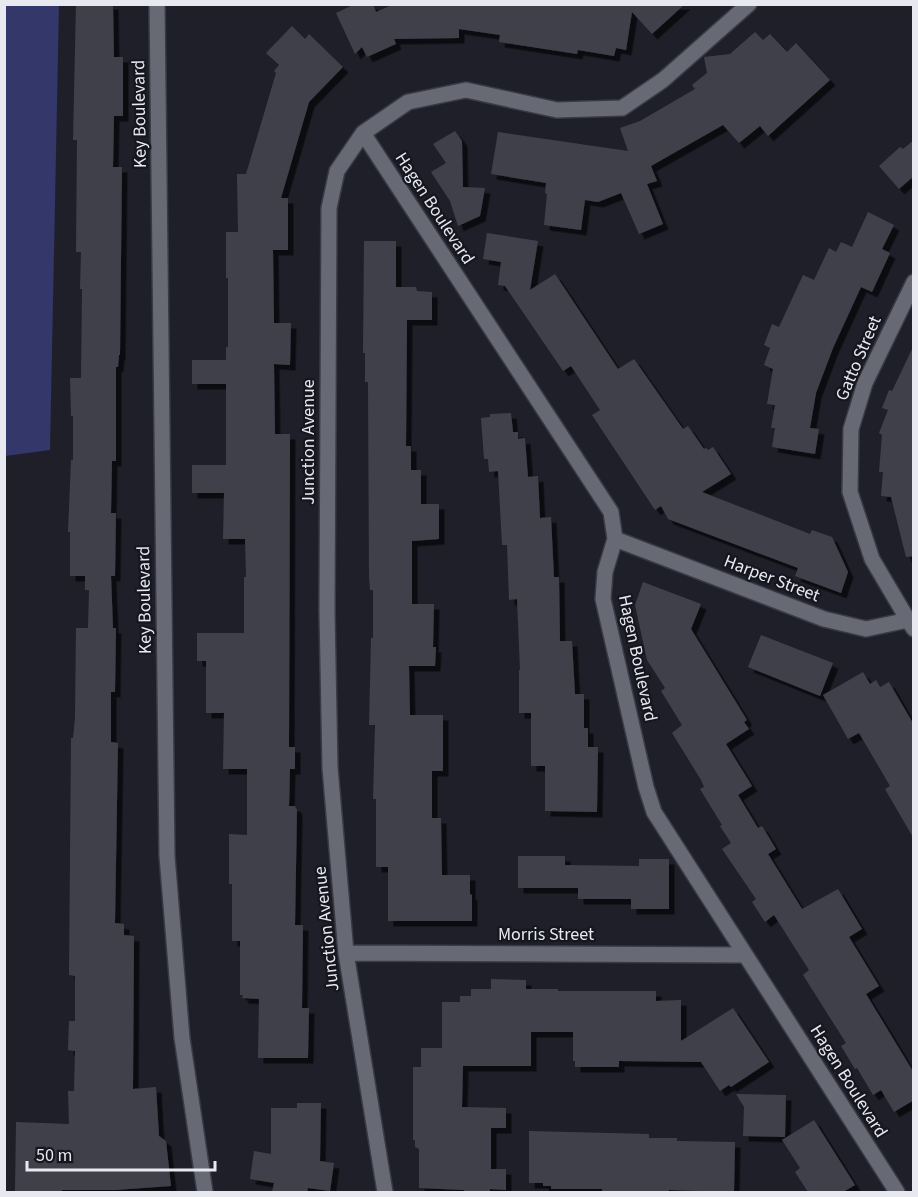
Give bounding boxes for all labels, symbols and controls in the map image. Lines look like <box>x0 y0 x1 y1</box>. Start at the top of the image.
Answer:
street label: Key Boulevard <box>126 60 153 168</box>
street label: Hagen Boulevard <box>389 147 480 269</box>
street label: Gatto Street <box>829 312 888 404</box>
street label: Junction Avenue <box>296 379 321 505</box>
street label: Key Boulevard <box>131 546 158 654</box>
street label: Harper Street <box>720 549 823 608</box>
street label: Hagen Boulevard <box>612 592 663 724</box>
street label: Junction Avenue <box>308 865 345 993</box>
street label: Morris Street <box>498 922 594 947</box>
street label: Hagen Boulevard <box>804 1020 893 1143</box>
scale bar <box>27 1134 214 1172</box>
text: 50 m <box>36 1143 72 1168</box>

